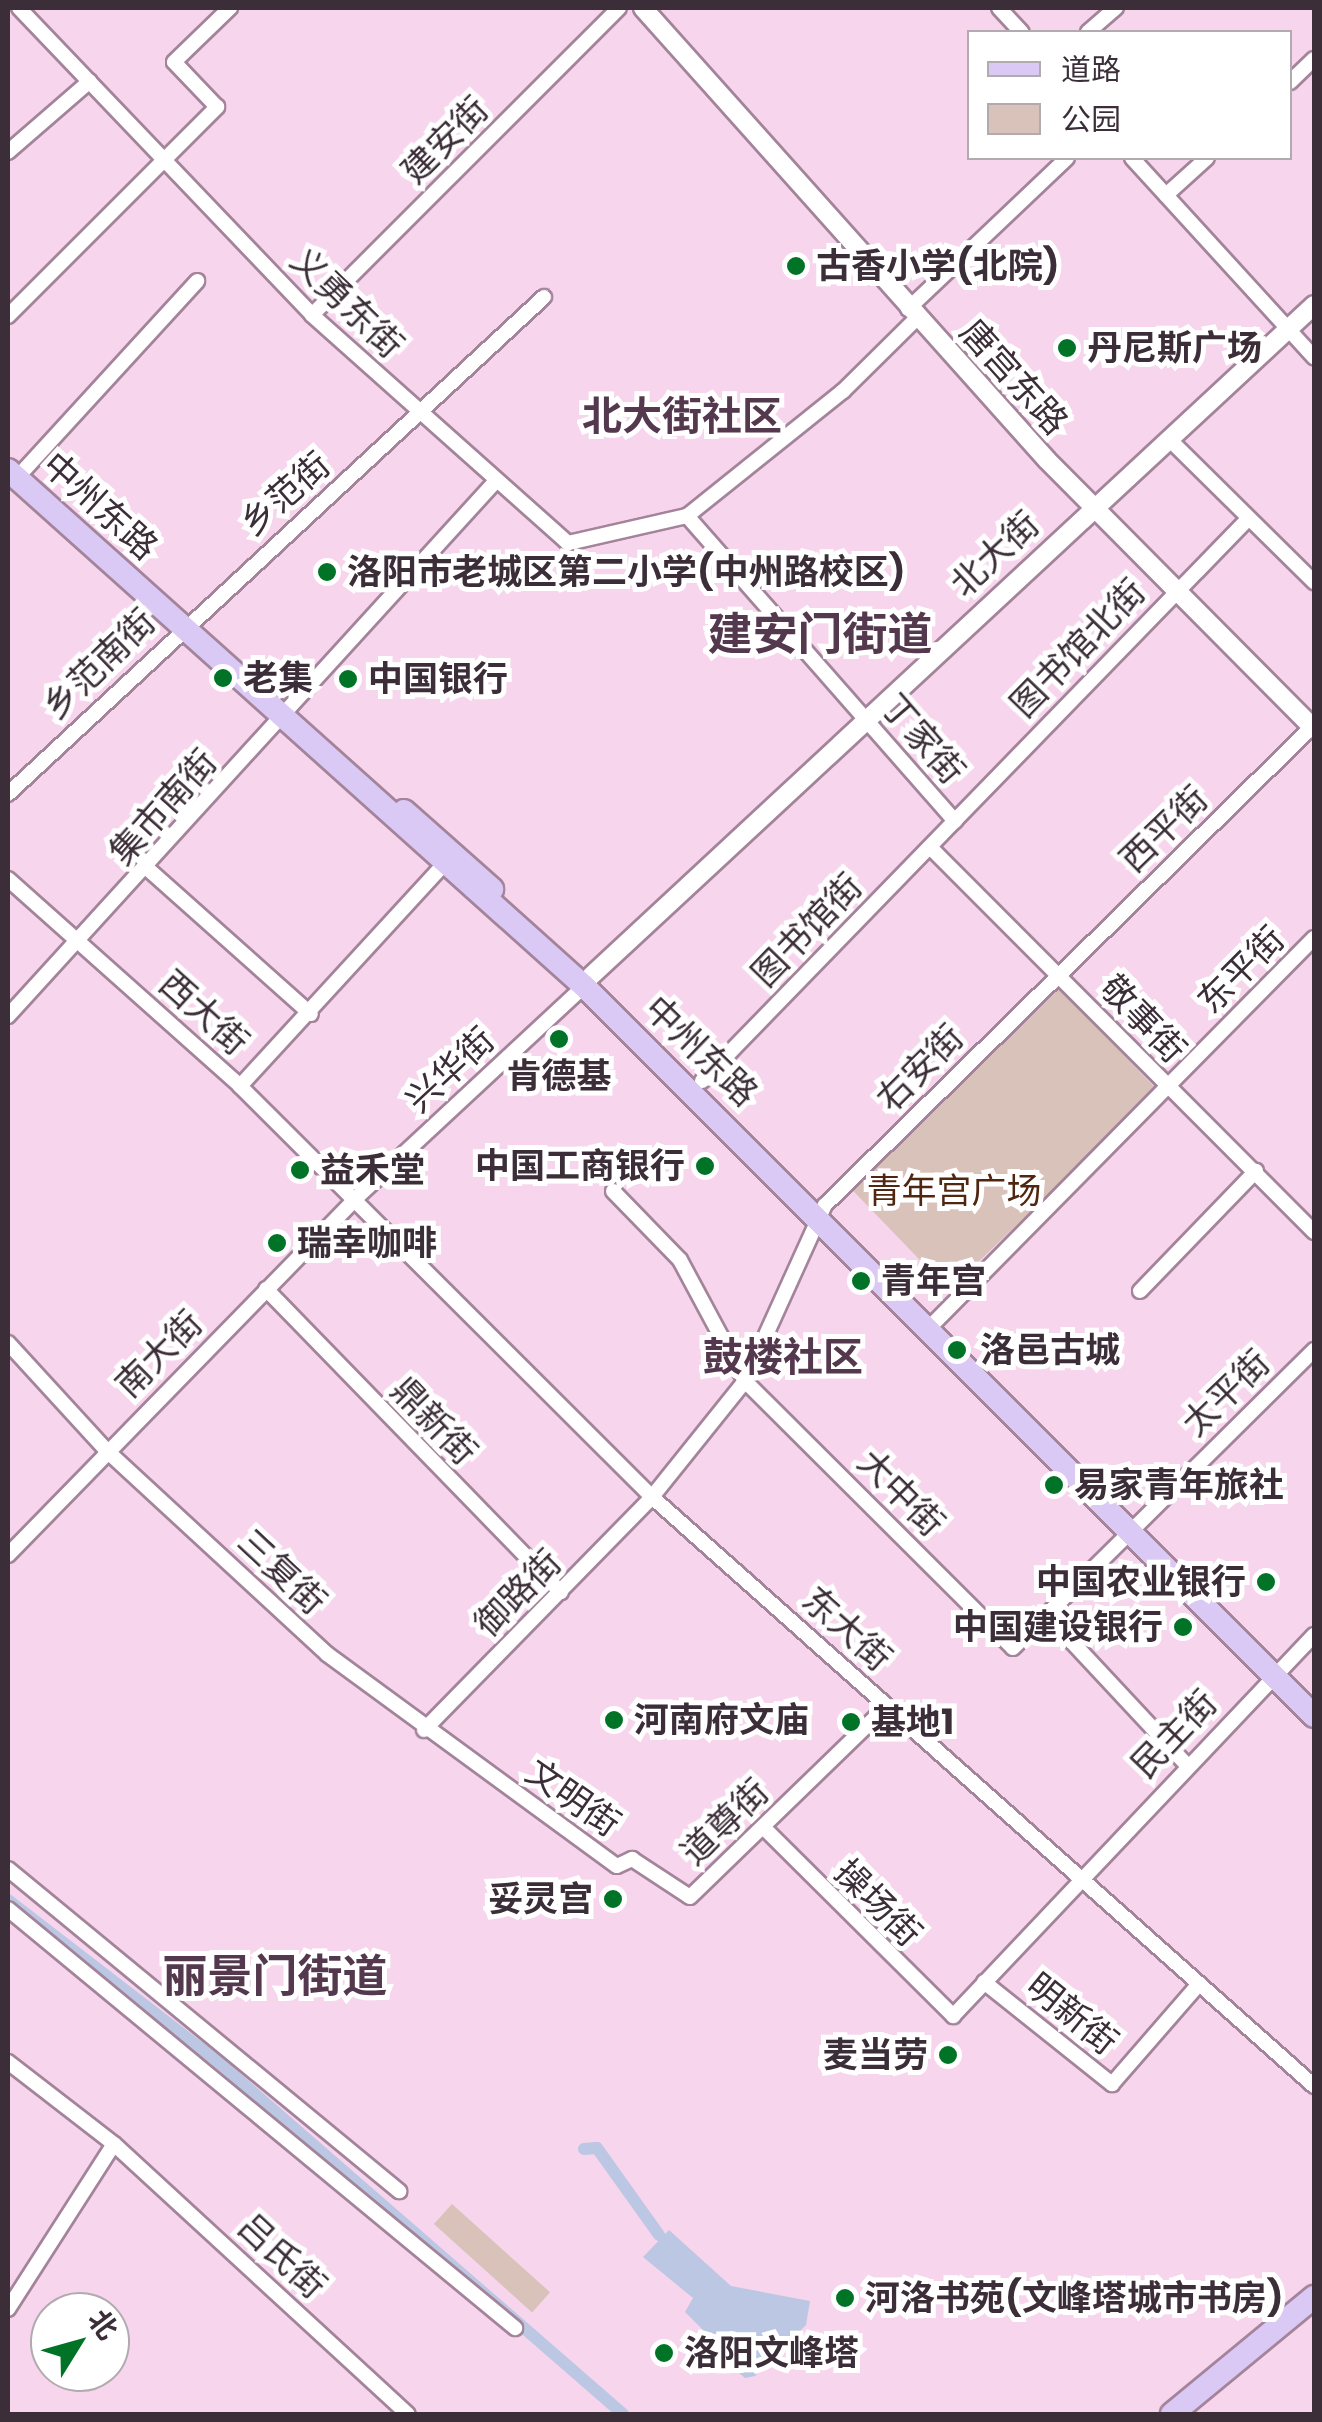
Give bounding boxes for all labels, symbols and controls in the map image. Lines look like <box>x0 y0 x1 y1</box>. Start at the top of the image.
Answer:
legend <box>967 30 1292 160</box>
text: 道路 <box>1061 48 1121 91</box>
street label: 建安街 <box>393 88 497 192</box>
text: 公园 <box>1061 98 1121 141</box>
street label: 义勇东街 <box>282 239 412 367</box>
place label: 古香小学(北院) <box>816 245 1059 287</box>
marker: 古香小学(北院) <box>785 255 807 277</box>
street label: 唐宫东路 <box>952 311 1076 443</box>
place label: 丹尼斯广场 <box>1087 327 1262 369</box>
marker: 丹尼斯广场 <box>1056 337 1078 359</box>
district label: 北大街社区 <box>582 392 782 440</box>
street label: 中州东路 <box>34 444 166 568</box>
street label: 乡范街 <box>232 444 338 544</box>
street label: 北大街 <box>942 503 1048 605</box>
place label: 洛阳市老城区第二小学(中州路校区) <box>347 551 905 593</box>
marker: 洛阳市老城区第二小学(中州路校区) <box>316 561 338 583</box>
street label: 图书馆北街 <box>1002 570 1154 726</box>
street label: 乡范南街 <box>34 600 164 728</box>
district label: 建安门街道 <box>708 608 932 662</box>
place label: 老集 <box>243 657 313 699</box>
place label: 中国银行 <box>368 658 508 700</box>
marker: 老集 <box>212 667 234 689</box>
marker: 中国银行 <box>337 668 359 690</box>
street label: 丁家街 <box>873 686 973 792</box>
street label: 集市南街 <box>101 741 225 873</box>
street label: 西平街 <box>1112 777 1216 881</box>
street label: 图书馆街 <box>743 865 871 995</box>
street label: 东平街 <box>1189 918 1293 1022</box>
street label: 西大街 <box>151 962 257 1064</box>
street label: 敬事街 <box>1091 967 1195 1071</box>
street label: 中州东路 <box>636 987 766 1115</box>
street label: 右安街 <box>868 1016 972 1120</box>
street label: 兴华街 <box>397 1019 503 1121</box>
marker: 肯德基 <box>548 1028 570 1050</box>
place label: 肯德基 <box>507 1055 611 1097</box>
place label: 中国工商银行 <box>475 1145 685 1187</box>
place label: 益禾堂 <box>320 1149 425 1191</box>
marker: 中国工商银行 <box>694 1155 716 1177</box>
marker: 益禾堂 <box>289 1159 311 1181</box>
park label: 青年宫广场 <box>867 1170 1041 1212</box>
place label: 瑞幸咖啡 <box>297 1222 437 1264</box>
marker: 瑞幸咖啡 <box>266 1232 288 1254</box>
place label: 青年宫 <box>881 1260 986 1302</box>
marker: 青年宫 <box>850 1270 872 1292</box>
street label: 南大街 <box>107 1302 211 1406</box>
place label: 洛邑古城 <box>980 1329 1120 1371</box>
district label: 鼓楼社区 <box>703 1333 863 1381</box>
marker: 洛邑古城 <box>944 1337 970 1363</box>
street label: 太平街 <box>1174 1341 1278 1445</box>
street label: 鼎新街 <box>382 1369 486 1473</box>
street label: 大中街 <box>849 1441 953 1545</box>
place label: 易家青年旅社 <box>1074 1464 1284 1506</box>
marker: 易家青年旅社 <box>1043 1474 1065 1496</box>
street label: 三复街 <box>229 1521 335 1623</box>
street label: 御路街 <box>466 1541 570 1645</box>
place label: 中国农业银行 <box>1036 1561 1246 1603</box>
marker: 中国农业银行 <box>1255 1571 1277 1593</box>
street label: 东大街 <box>794 1578 900 1680</box>
place label: 中国建设银行 <box>953 1606 1163 1648</box>
marker: 中国建设银行 <box>1172 1616 1194 1638</box>
street label: 民主街 <box>1122 1682 1226 1786</box>
place label: 河南府文庙 <box>634 1699 809 1741</box>
place label: 基地1 <box>871 1701 954 1743</box>
marker: 河南府文庙 <box>603 1709 625 1731</box>
marker: 基地1 <box>840 1711 862 1733</box>
street label: 文明街 <box>518 1751 628 1845</box>
street label: 道尊街 <box>673 1770 777 1874</box>
street label: 操场街 <box>826 1851 930 1955</box>
place label: 妥灵宫 <box>488 1878 593 1920</box>
marker: 妥灵宫 <box>602 1888 624 1910</box>
district label: 丽景门街道 <box>163 1950 387 2004</box>
street label: 明新街 <box>1018 1965 1126 2063</box>
place label: 麦当劳 <box>823 2034 928 2076</box>
marker: 麦当劳 <box>937 2044 959 2066</box>
street label: 吕氏街 <box>229 2205 335 2307</box>
place label: 河洛书苑(文峰塔城市书房) <box>865 2277 1283 2319</box>
marker: 河洛书苑(文峰塔城市书房) <box>834 2287 856 2309</box>
north arrow <box>30 2292 130 2392</box>
text: 北 <box>79 2302 127 2348</box>
place label: 洛阳文峰塔 <box>684 2332 859 2374</box>
marker: 洛阳文峰塔 <box>653 2342 675 2364</box>

